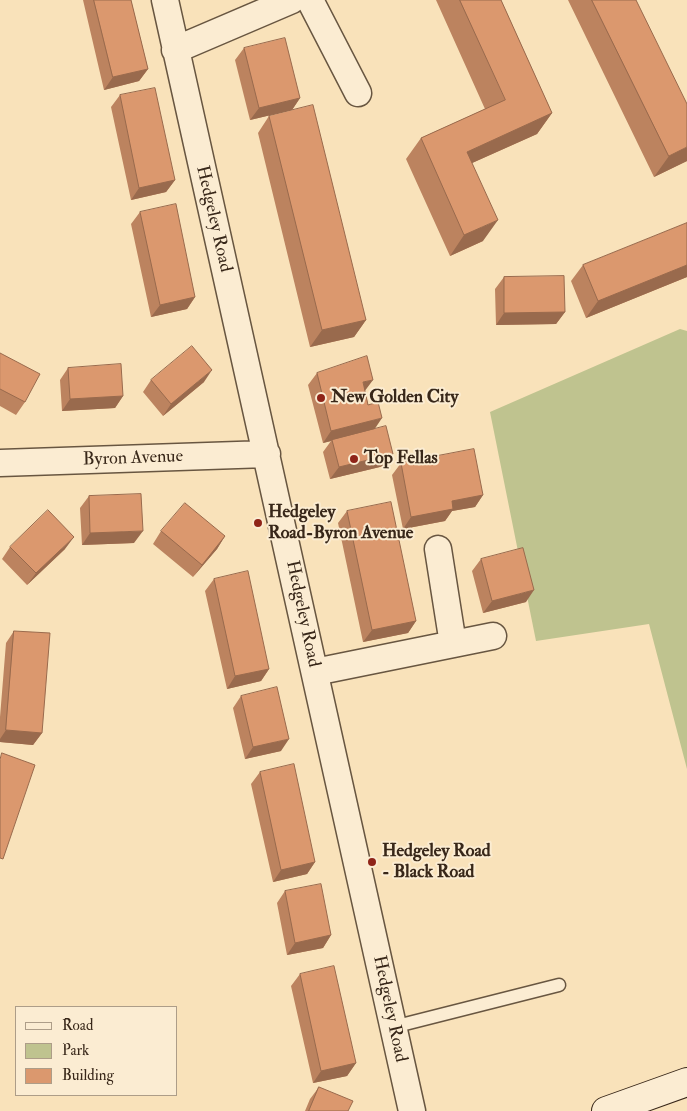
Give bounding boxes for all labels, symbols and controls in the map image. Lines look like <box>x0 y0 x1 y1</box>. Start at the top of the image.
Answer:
street label: Hedgeley Road <box>190 164 236 274</box>
place label: New Golden City <box>331 387 458 409</box>
marker: New Golden City <box>315 392 327 404</box>
street label: Byron Avenue <box>83 446 183 472</box>
place label: Top Fellas <box>364 448 438 470</box>
marker: Top Fellas <box>348 453 360 465</box>
place label: Hedgeley Road-Byron Avenue <box>268 502 413 544</box>
marker: Hedgeley Road-Byron Avenue <box>252 517 264 529</box>
street label: Hedgeley Road <box>280 559 324 669</box>
place label: Hedgeley Road - Black Road <box>382 841 491 884</box>
marker: Hedgeley Road - Black Road <box>366 856 378 868</box>
street label: Hedgeley Road <box>367 954 411 1064</box>
legend <box>15 1006 178 1096</box>
text: Road <box>62 1016 93 1035</box>
text: Park <box>62 1041 89 1060</box>
text: Building <box>62 1066 114 1085</box>

